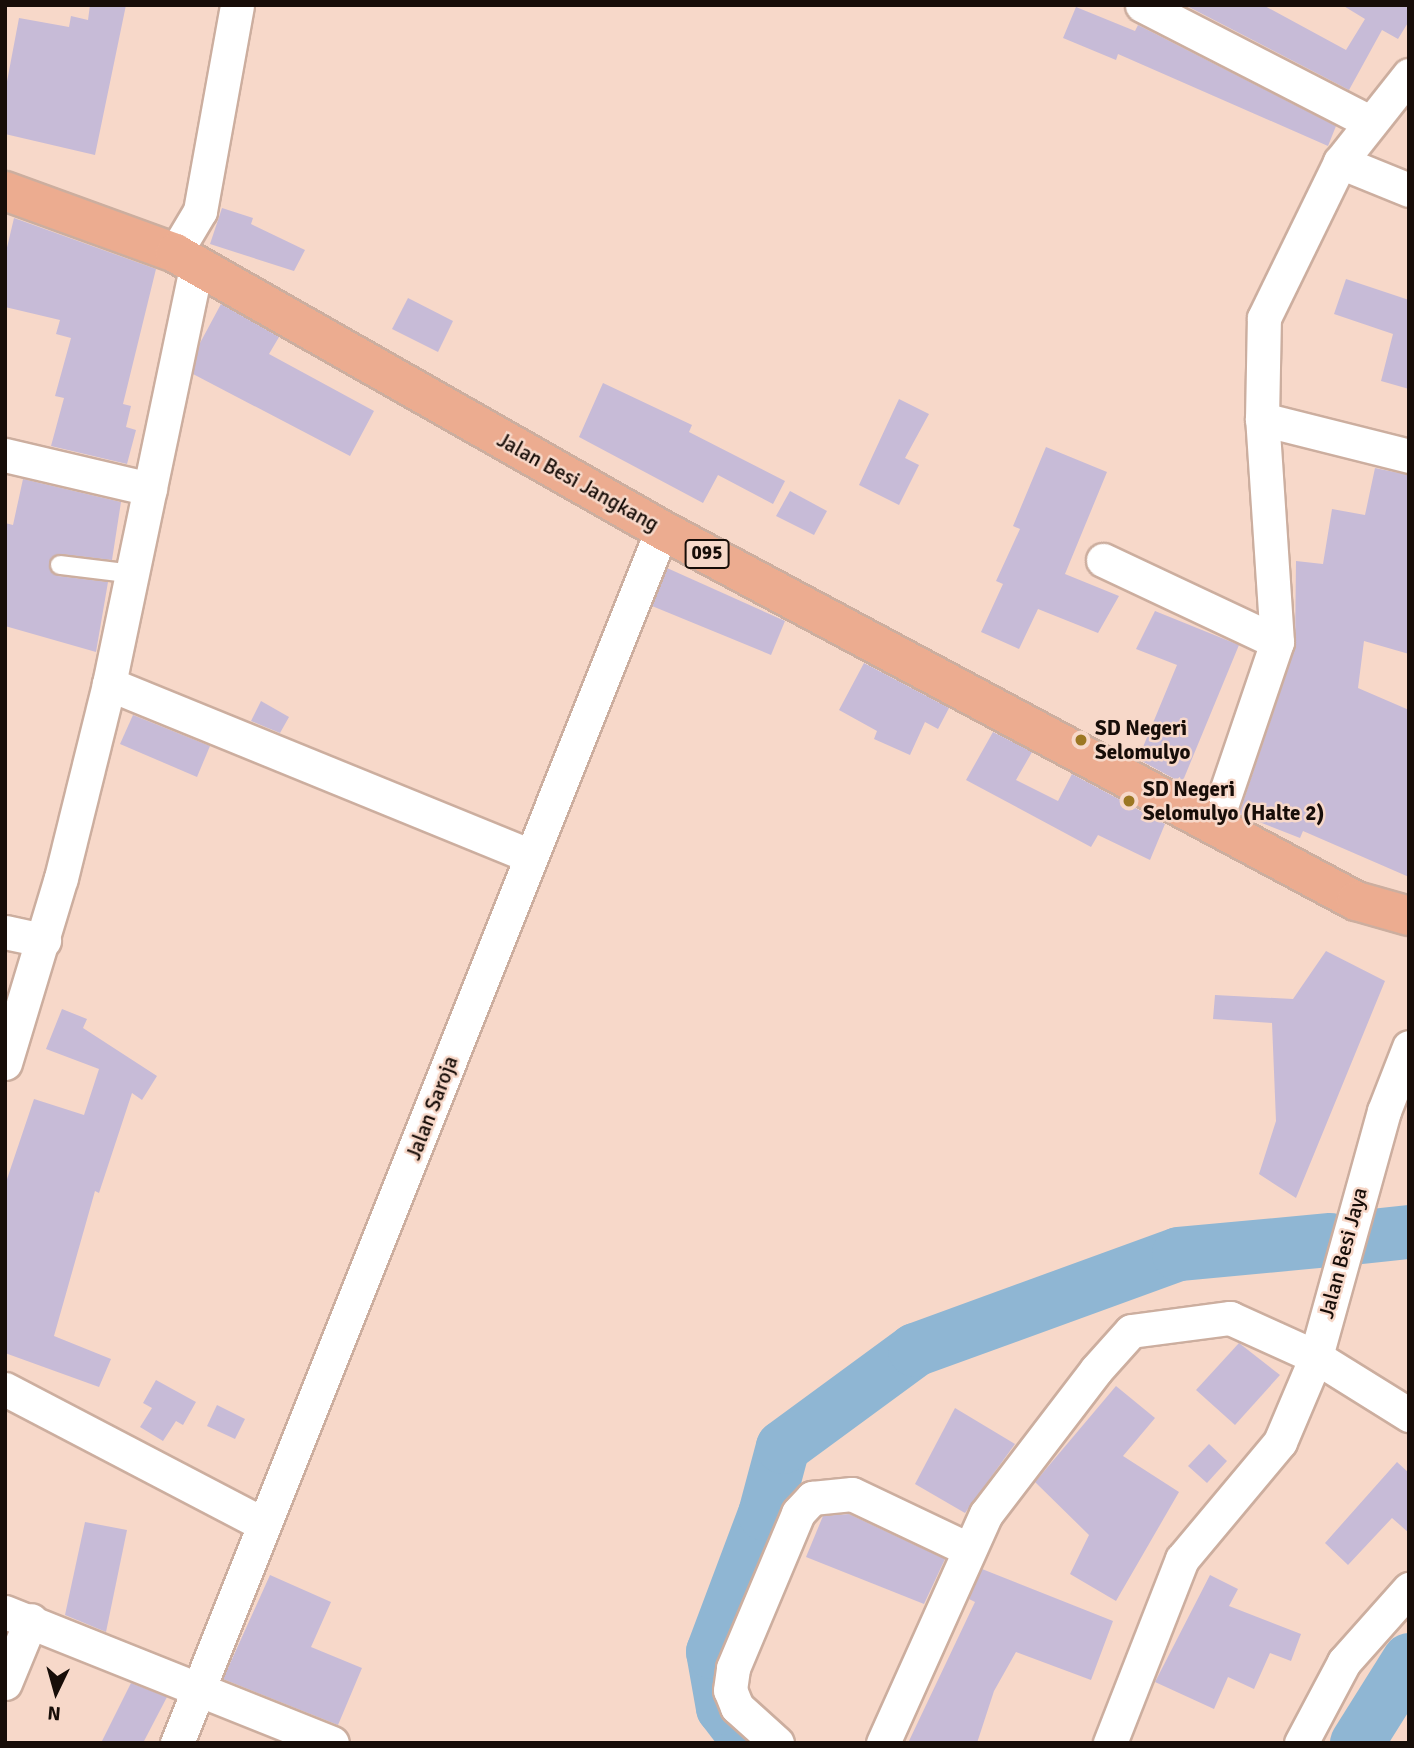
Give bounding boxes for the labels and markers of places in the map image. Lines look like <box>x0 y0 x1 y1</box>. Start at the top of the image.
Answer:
place label: SD Negeri Selomulyo <box>1095 715 1190 765</box>
marker: SD Negeri Selomulyo <box>1073 732 1089 748</box>
place label: SD Negeri Selomulyo (Halte 2) <box>1143 776 1324 826</box>
marker: SD Negeri Selomulyo (Halte 2) <box>1121 793 1137 809</box>

